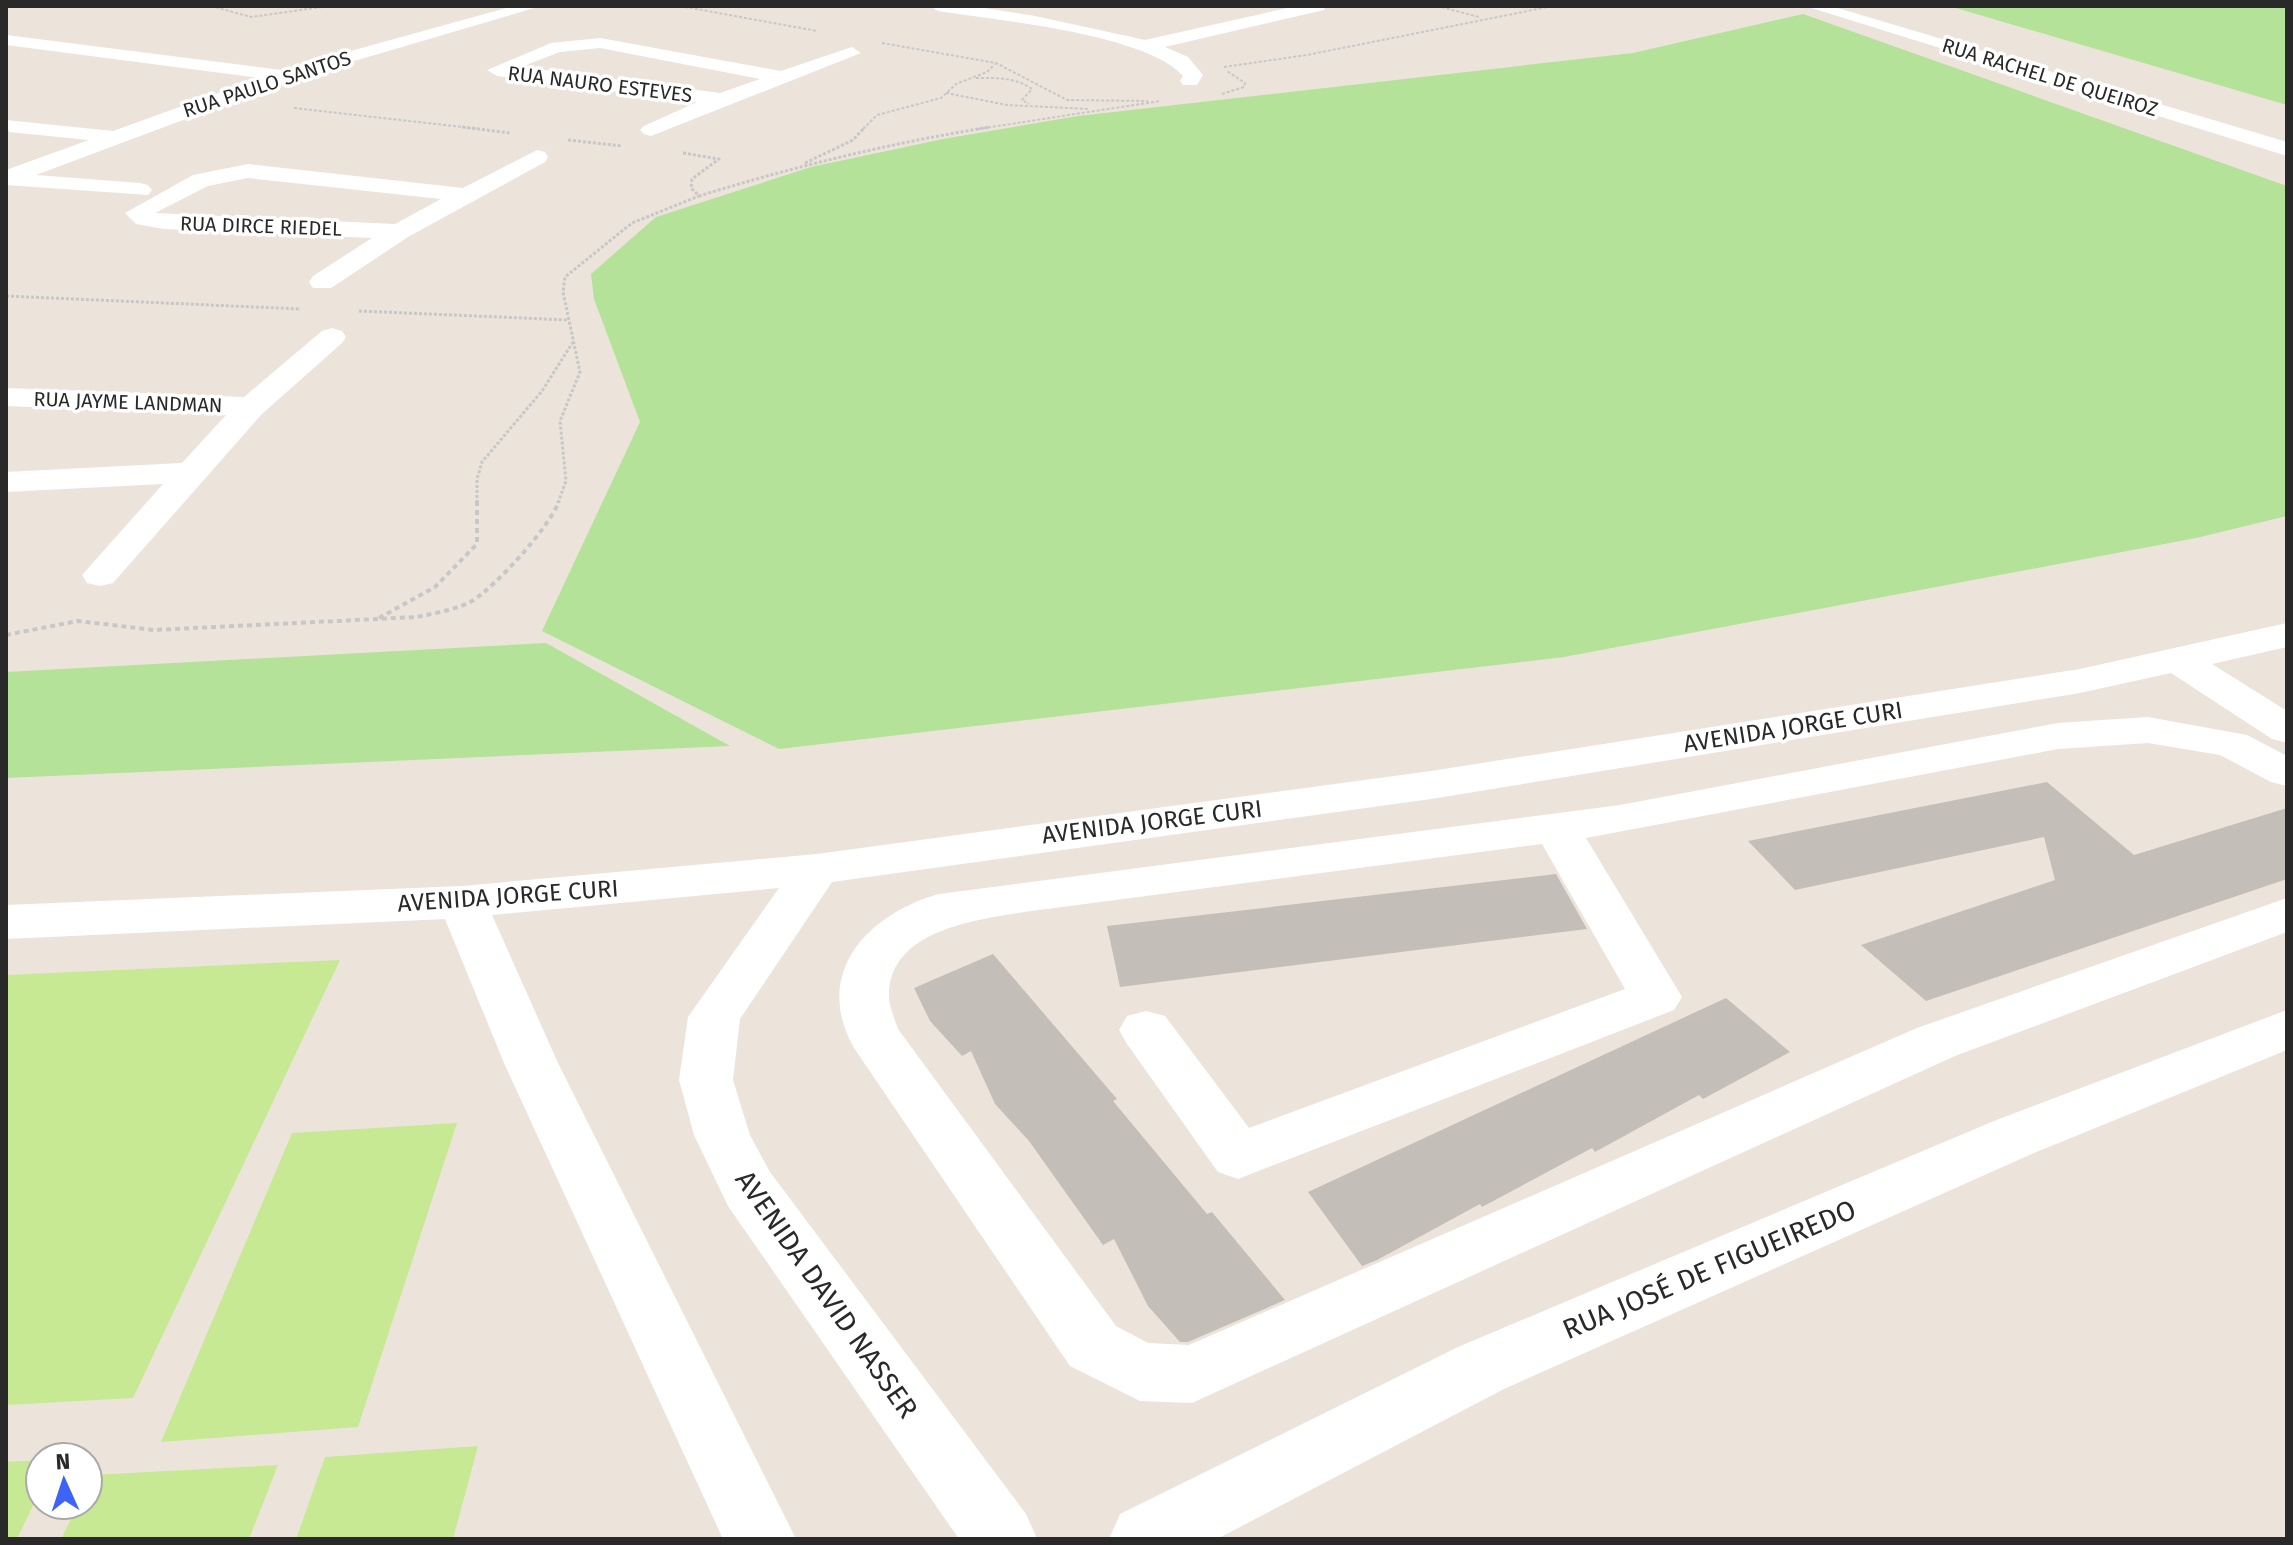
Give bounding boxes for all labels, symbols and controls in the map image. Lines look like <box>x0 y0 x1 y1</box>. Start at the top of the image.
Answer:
street label: RUA RACHEL DE QUEIROZ <box>1939 33 2161 121</box>
street label: RUA PAULO SANTOS <box>180 45 354 122</box>
street label: RUA NAURO ESTEVES <box>506 61 694 107</box>
street label: RUA DIRCE RIEDEL <box>180 211 342 241</box>
street label: RUA JAYME LANDMAN <box>33 387 223 417</box>
street label: AVENIDA JORGE CURI <box>1681 696 1905 758</box>
street label: AVENIDA JORGE CURI <box>1040 795 1264 849</box>
street label: AVENIDA JORGE CURI <box>396 874 620 918</box>
street label: AVENIDA DAVID NASSER <box>729 1164 925 1425</box>
street label: RUA JOSÉ DE FIGUEIREDO <box>1558 1193 1861 1346</box>
north arrow <box>24 1441 104 1521</box>
text: N <box>55 1448 71 1475</box>

